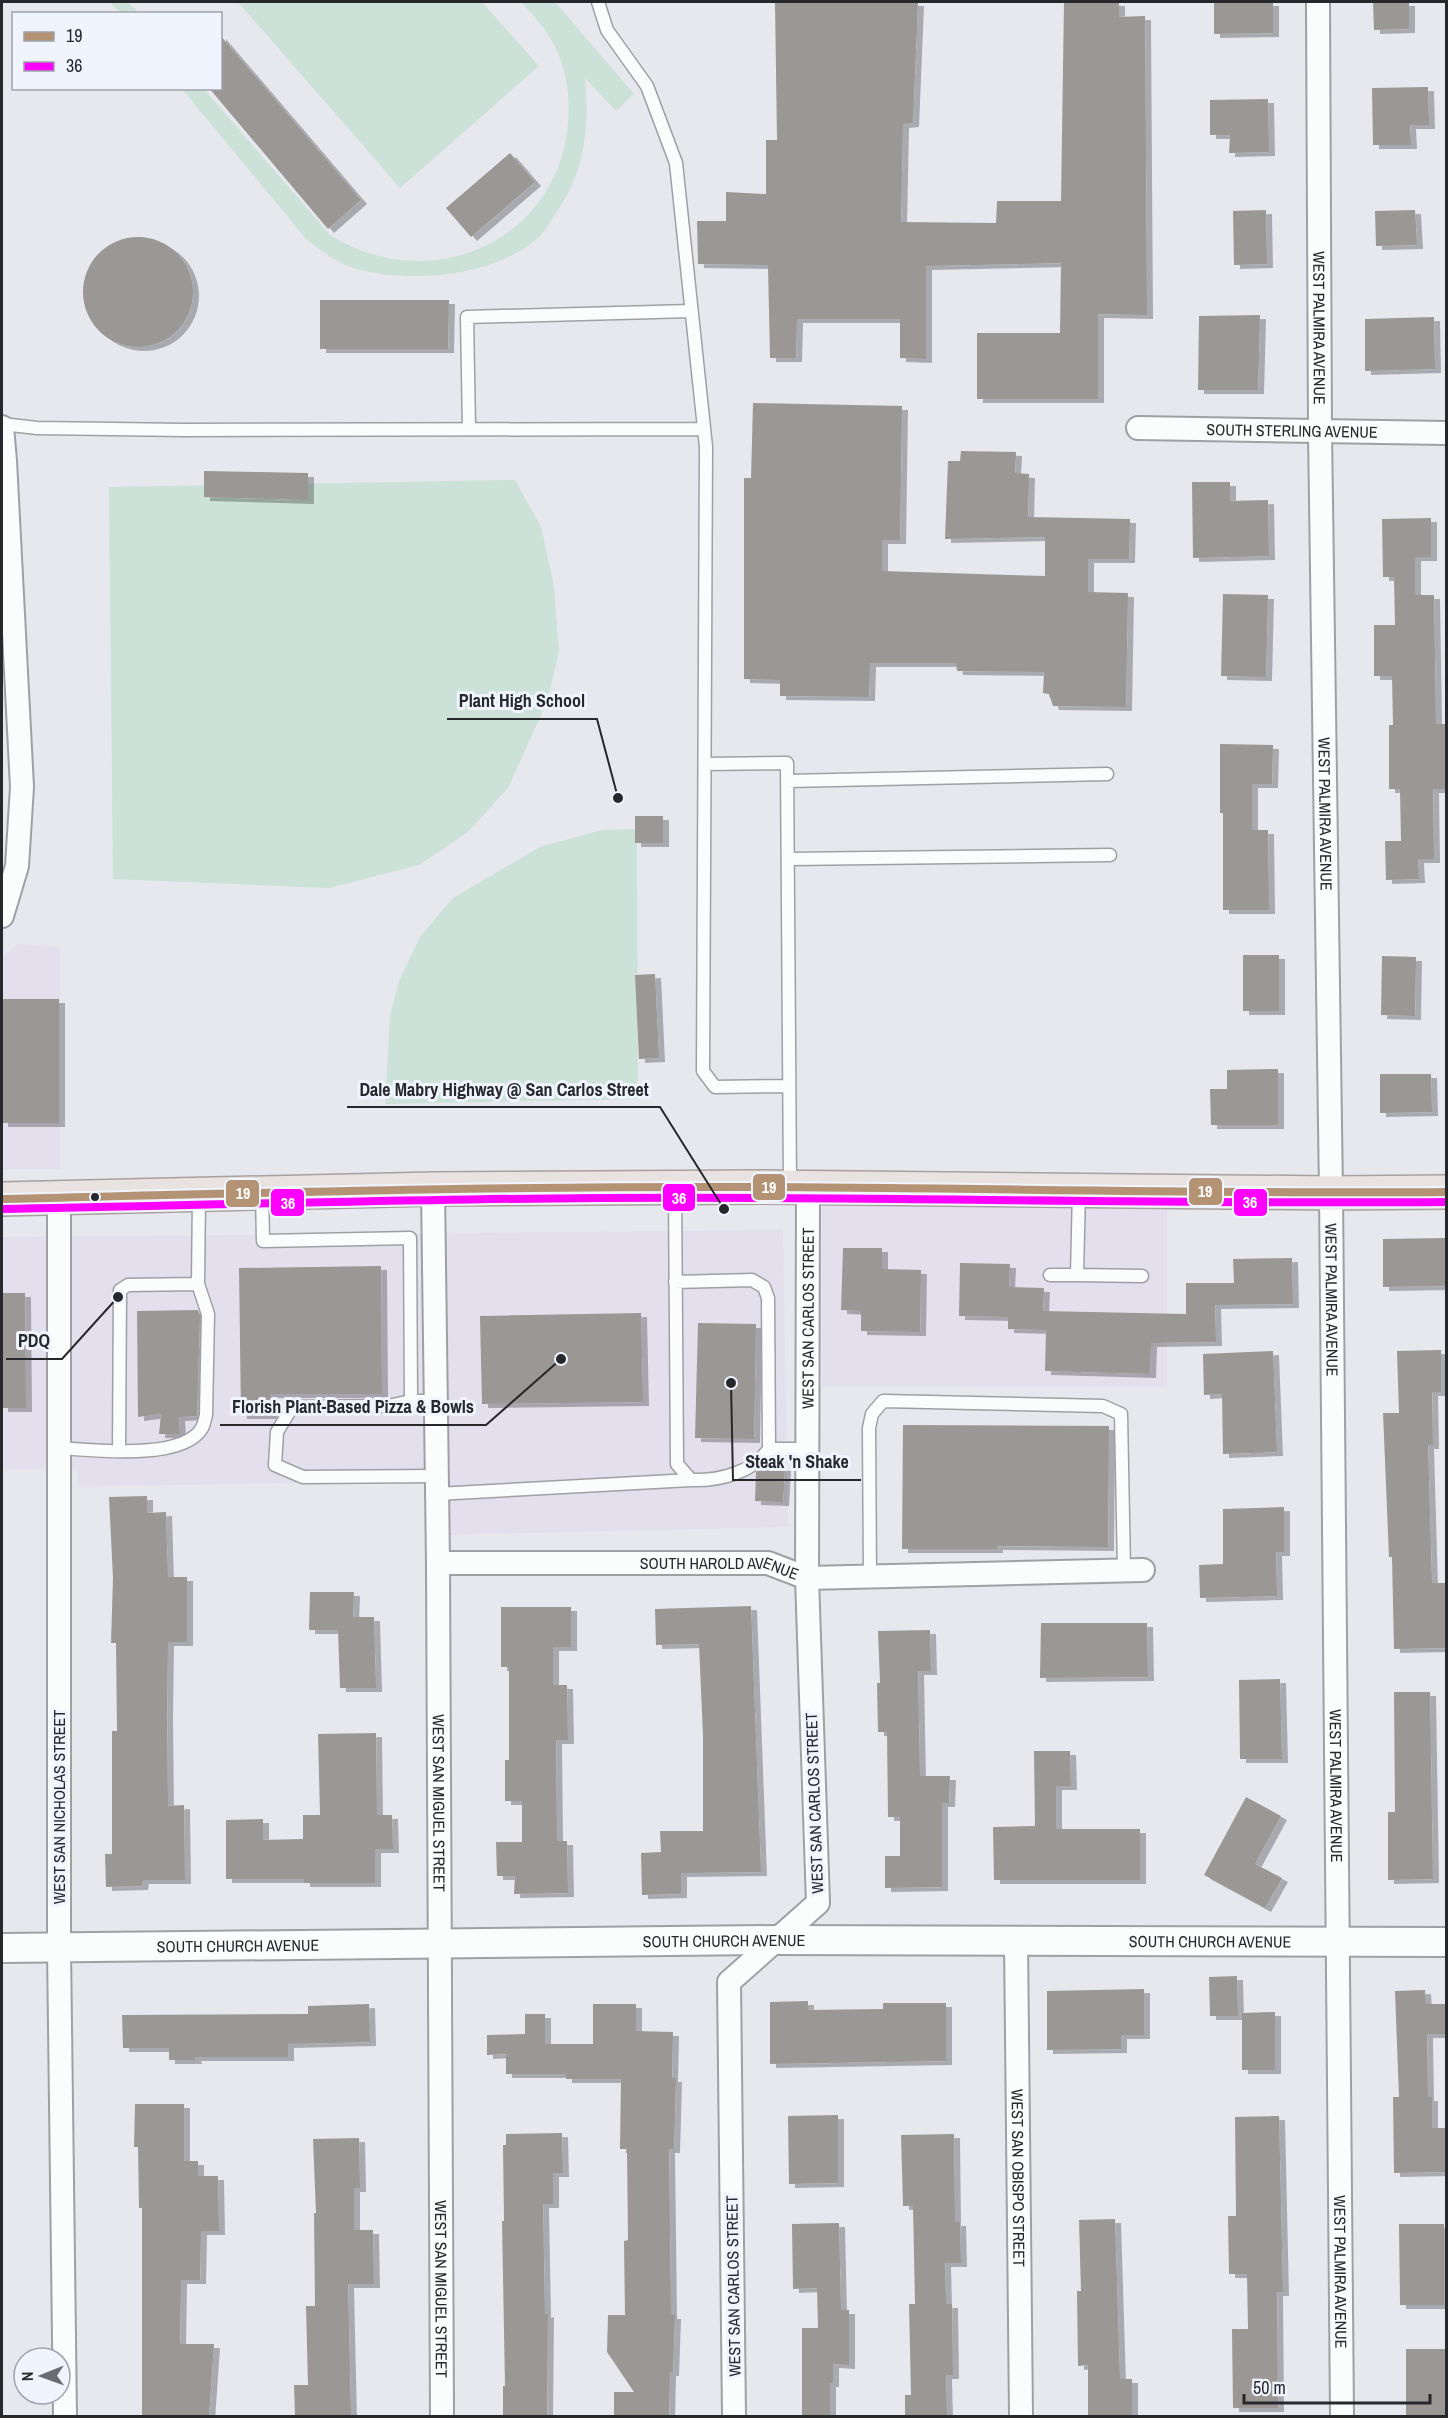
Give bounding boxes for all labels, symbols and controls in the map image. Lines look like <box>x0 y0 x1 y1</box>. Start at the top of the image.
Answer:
legend <box>12 12 222 90</box>
text: 19 <box>66 23 82 48</box>
text: 36 <box>66 53 82 78</box>
street label: WEST PALMIRA AVENUE <box>1308 251 1331 405</box>
street label: SOUTH STERLING AVENUE <box>1206 418 1378 443</box>
callout: Plant High School <box>447 683 597 719</box>
text: Plant High School <box>459 688 585 713</box>
street label: WEST PALMIRA AVENUE <box>1313 737 1338 891</box>
callout: Dale Mabry Highway @ San Carlos Street <box>347 1071 660 1107</box>
text: Dale Mabry Highway @ San Carlos Street <box>359 1077 649 1102</box>
line badge: 19 <box>752 1173 786 1201</box>
text: 19 <box>762 1176 776 1198</box>
line badge: 19 <box>1188 1177 1223 1206</box>
line badge: 19 <box>225 1179 260 1208</box>
text: 19 <box>1198 1180 1212 1202</box>
text: 19 <box>236 1182 250 1204</box>
line badge: 36 <box>662 1183 696 1212</box>
text: 36 <box>672 1187 686 1209</box>
line badge: 36 <box>270 1188 305 1217</box>
line badge: 36 <box>1233 1188 1268 1217</box>
unlabelled marker <box>89 1191 101 1203</box>
text: 36 <box>1243 1191 1257 1213</box>
text: 36 <box>281 1192 295 1214</box>
street label: WEST PALMIRA AVENUE <box>1320 1223 1344 1377</box>
street label: WEST SAN CARLOS STREET <box>796 1227 819 1409</box>
callout: PDQ <box>6 1323 62 1359</box>
text: PDQ <box>18 1328 50 1353</box>
callout: Florish Plant-Based Pizza & Bowls <box>220 1389 486 1425</box>
text: Florish Plant-Based Pizza & Bowls <box>232 1394 474 1419</box>
callout: Steak 'n Shake <box>733 1444 861 1480</box>
text: Steak 'n Shake <box>745 1449 849 1474</box>
street label: SOUTH HAROLD AVENUE <box>640 1551 802 1585</box>
street label: WEST PALMIRA AVENUE <box>1325 1709 1348 1863</box>
street label: WEST SAN NICHOLAS STREET <box>48 1710 70 1904</box>
street label: WEST SAN CARLOS STREET <box>800 1712 828 1894</box>
street label: WEST SAN MIGUEL STREET <box>428 1714 451 1892</box>
street label: SOUTH CHURCH AVENUE <box>643 1929 805 1952</box>
street label: SOUTH CHURCH AVENUE <box>1129 1930 1291 1953</box>
street label: SOUTH CHURCH AVENUE <box>157 1934 319 1957</box>
street label: WEST SAN OBISPO STREET <box>1007 2089 1030 2267</box>
street label: WEST SAN CARLOS STREET <box>720 2195 746 2377</box>
street label: WEST PALMIRA AVENUE <box>1329 2195 1352 2349</box>
street label: WEST SAN MIGUEL STREET <box>430 2200 453 2378</box>
north arrow <box>12 2346 72 2406</box>
scale bar <box>1244 2367 1430 2405</box>
text: N <box>16 2371 38 2381</box>
text: 50 m <box>1253 2375 1286 2400</box>

